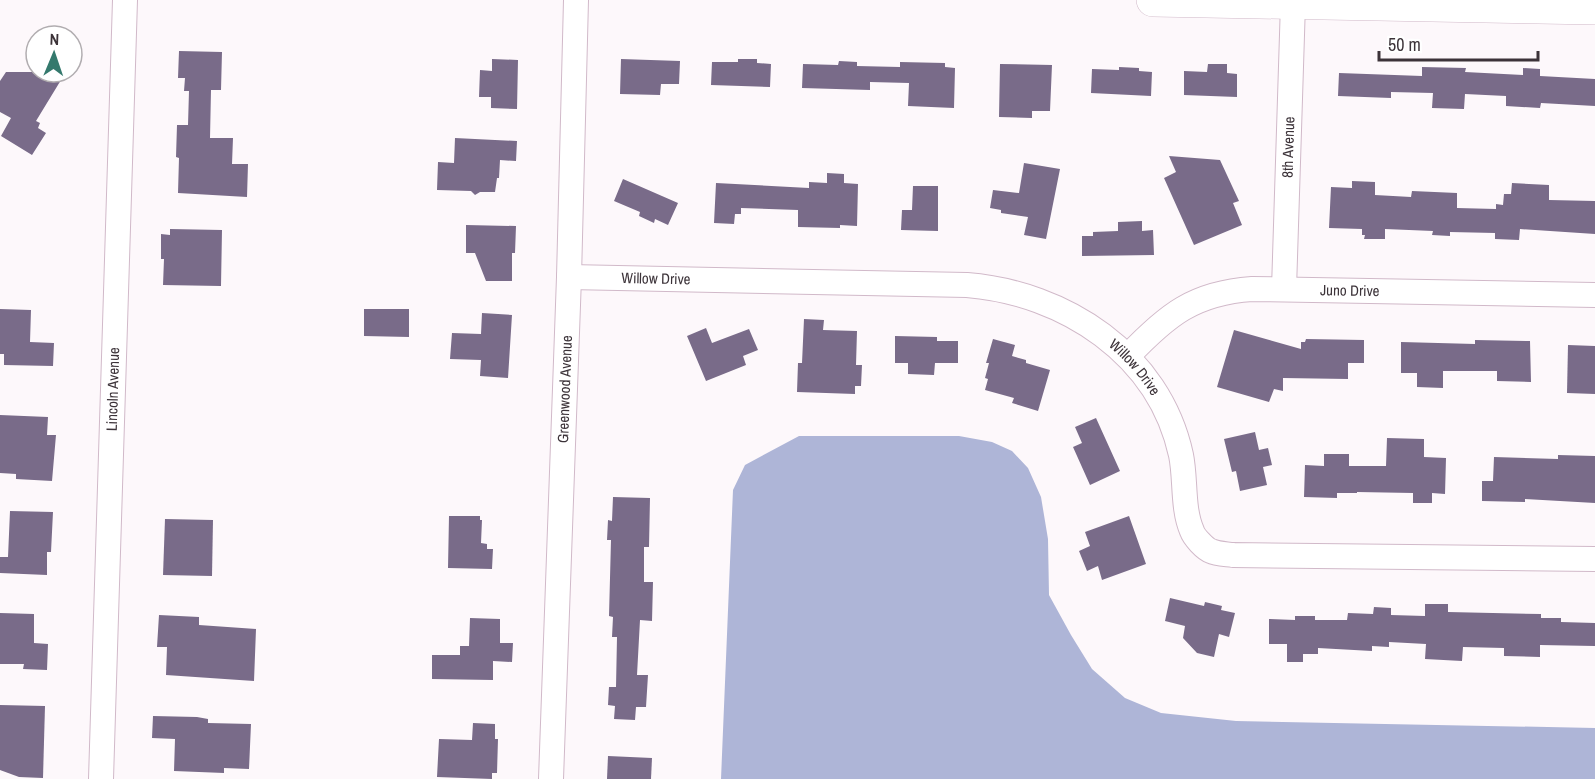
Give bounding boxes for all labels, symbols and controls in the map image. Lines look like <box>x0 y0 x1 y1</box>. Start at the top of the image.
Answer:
north arrow <box>24 24 84 84</box>
scale bar <box>1379 24 1538 62</box>
text: N <box>49 28 60 50</box>
text: 50 m <box>1388 32 1421 57</box>
street label: 8th Avenue <box>1277 116 1299 178</box>
street label: Willow Drive <box>621 267 691 289</box>
street label: Juno Drive <box>1320 279 1380 301</box>
street label: Willow Drive <box>1105 334 1166 399</box>
street label: Greenwood Avenue <box>552 335 577 444</box>
street label: Lincoln Avenue <box>101 347 124 431</box>

